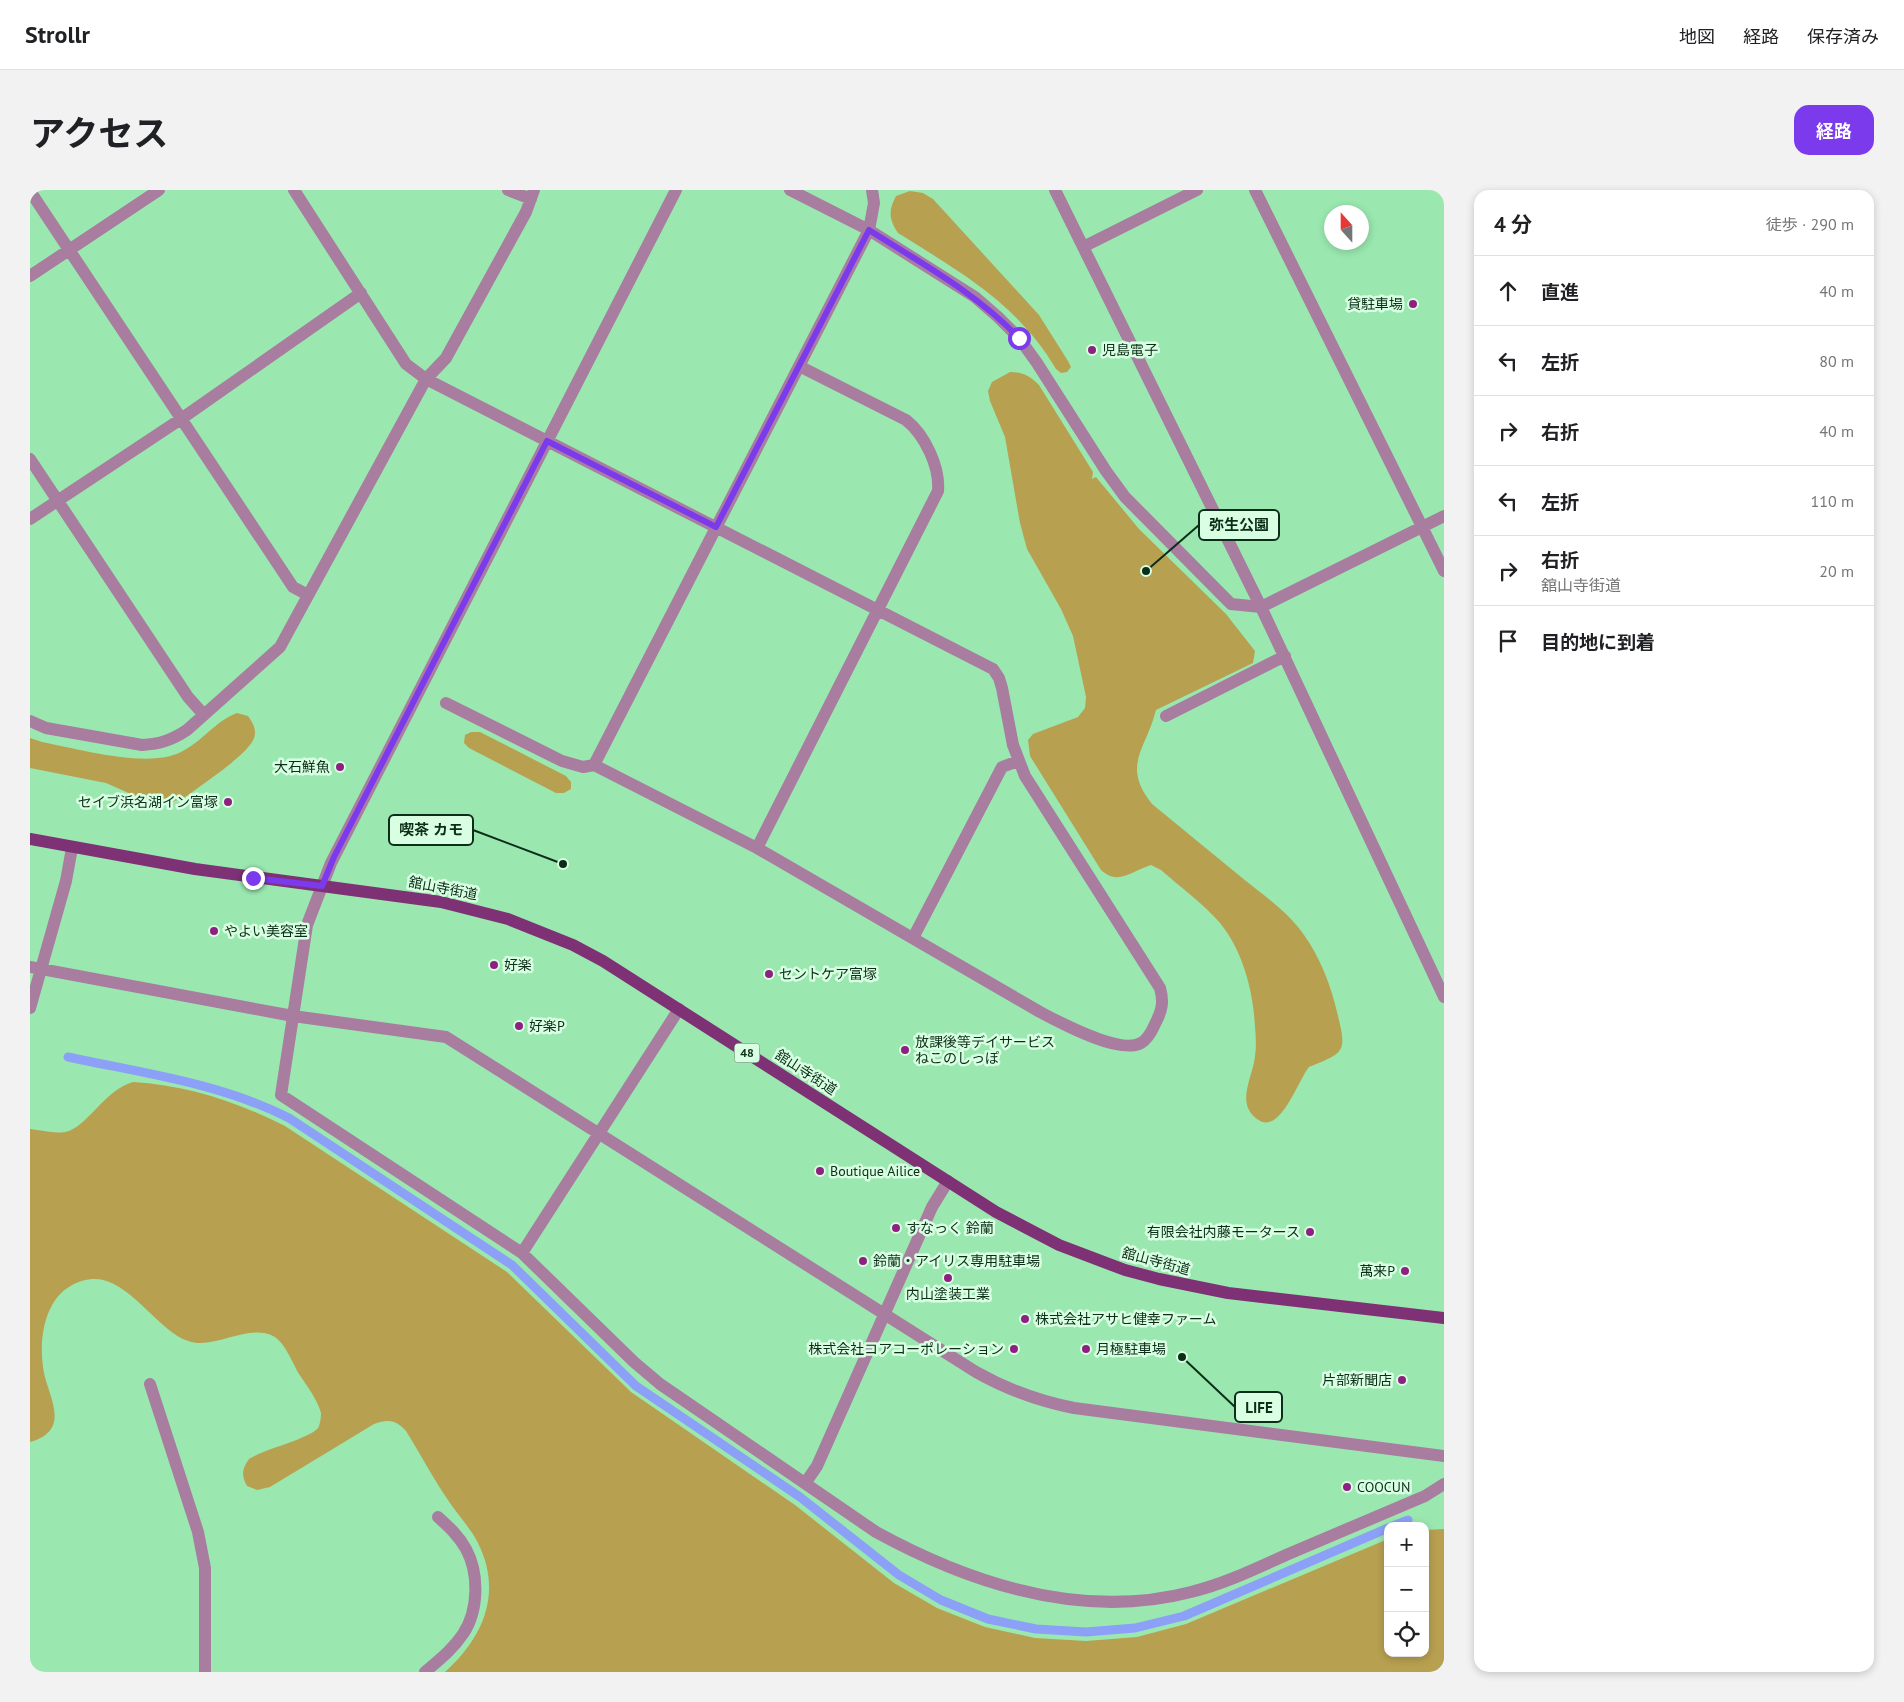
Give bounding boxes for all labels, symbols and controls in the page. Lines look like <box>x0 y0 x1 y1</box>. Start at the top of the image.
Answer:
text: Strollr <box>25 19 90 50</box>
text: 地図 <box>1679 25 1715 48</box>
text: 経路 <box>1743 25 1779 48</box>
text: 保存済み <box>1807 25 1879 48</box>
button: 経路 <box>1794 105 1874 155</box>
text: アクセス <box>30 110 168 156</box>
north arrow <box>1324 205 1369 250</box>
text: 4 分 <box>1494 211 1532 238</box>
text: 徒歩 · 290 m <box>1766 214 1854 234</box>
icon: ahead <box>1494 277 1522 305</box>
text: 直進 <box>1541 280 1579 304</box>
text: 40 m <box>1819 281 1854 301</box>
place label: 貸駐車場 <box>1347 295 1403 313</box>
marker: 貸駐車場 <box>1407 298 1419 310</box>
route start <box>1008 327 1031 350</box>
place label: 児島電子 <box>1102 341 1158 359</box>
marker: 児島電子 <box>1086 344 1098 356</box>
icon: left <box>1494 347 1522 375</box>
text: 左折 <box>1541 350 1579 374</box>
text: 80 m <box>1819 351 1854 371</box>
icon: right <box>1494 417 1522 445</box>
text: 右折 <box>1541 420 1579 444</box>
text: 40 m <box>1819 421 1854 441</box>
icon: left <box>1494 487 1522 515</box>
text: 左折 <box>1541 490 1579 514</box>
text: 110 m <box>1811 491 1854 511</box>
callout: 弥生公園 <box>1199 510 1279 540</box>
text: 弥生公園 <box>1209 515 1269 534</box>
text: 右折 <box>1541 548 1579 572</box>
icon: right <box>1494 557 1522 585</box>
text: 20 m <box>1819 561 1854 581</box>
text: 舘山寺街道 <box>1541 575 1621 595</box>
icon: arrive <box>1494 627 1522 655</box>
text: 目的地に到着 <box>1541 630 1655 654</box>
place label: 大石鮮魚 <box>274 758 330 776</box>
marker: 大石鮮魚 <box>334 761 346 773</box>
place label: セイブ浜名湖イン富塚 <box>78 793 218 811</box>
marker: セイブ浜名湖イン富塚 <box>222 796 234 808</box>
callout: 喫茶 カモ <box>389 815 473 845</box>
text: 喫茶 カモ <box>399 820 463 839</box>
route end <box>242 867 265 890</box>
street label: 舘山寺街道 <box>407 872 479 904</box>
place label: やよい美容室 <box>224 922 308 940</box>
marker: やよい美容室 <box>208 925 220 937</box>
place label: 好楽 <box>504 956 532 974</box>
marker: 好楽 <box>488 959 500 971</box>
place label: セントケア富塚 <box>779 965 877 983</box>
marker: セントケア富塚 <box>763 968 775 980</box>
place label: 好楽P <box>529 1017 565 1035</box>
marker: 好楽P <box>513 1020 525 1032</box>
place label: 放課後等デイサービス ねこのしっぽ <box>915 1033 1055 1067</box>
road number: 48 <box>734 1044 760 1062</box>
marker: 放課後等デイサービス ねこのしっぽ <box>899 1044 911 1056</box>
street label: 舘山寺街道 <box>772 1045 840 1099</box>
place label: Boutique Ailice <box>830 1162 920 1180</box>
marker: Boutique Ailice <box>814 1165 826 1177</box>
place label: すなっく 鈴蘭 <box>906 1219 994 1237</box>
marker: すなっく 鈴蘭 <box>890 1222 902 1234</box>
place label: 有限会社内藤モータース <box>1147 1223 1300 1241</box>
marker: 有限会社内藤モータース <box>1304 1226 1316 1238</box>
street label: 舘山寺街道 <box>1120 1243 1192 1279</box>
place label: 鈴蘭・アイリス専用駐車場 <box>873 1252 1040 1270</box>
marker: 鈴蘭・アイリス専用駐車場 <box>857 1255 869 1267</box>
place label: 萬来P <box>1359 1262 1395 1280</box>
marker: 萬来P <box>1399 1265 1411 1277</box>
marker: 内山塗装工業 <box>942 1272 954 1284</box>
place label: 内山塗装工業 <box>906 1285 990 1303</box>
place label: 株式会社アサヒ健幸ファーム <box>1035 1310 1217 1328</box>
marker: 株式会社アサヒ健幸ファーム <box>1019 1313 1031 1325</box>
place label: 株式会社コアコーポレーション <box>808 1340 1004 1358</box>
place label: 月極駐車場 <box>1096 1340 1166 1358</box>
marker: 株式会社コアコーポレーション <box>1008 1343 1020 1355</box>
marker: 月極駐車場 <box>1080 1343 1092 1355</box>
place label: 片部新聞店 <box>1322 1371 1392 1389</box>
marker: 片部新聞店 <box>1396 1374 1408 1386</box>
callout: LIFE <box>1235 1392 1282 1422</box>
text: LIFE <box>1245 1398 1273 1417</box>
place label: COOCUN <box>1357 1478 1410 1496</box>
marker: COOCUN <box>1341 1481 1353 1493</box>
map controls <box>1384 1522 1429 1657</box>
button: + <box>1384 1522 1429 1567</box>
button: − <box>1384 1567 1429 1612</box>
button: locate <box>1384 1612 1429 1657</box>

